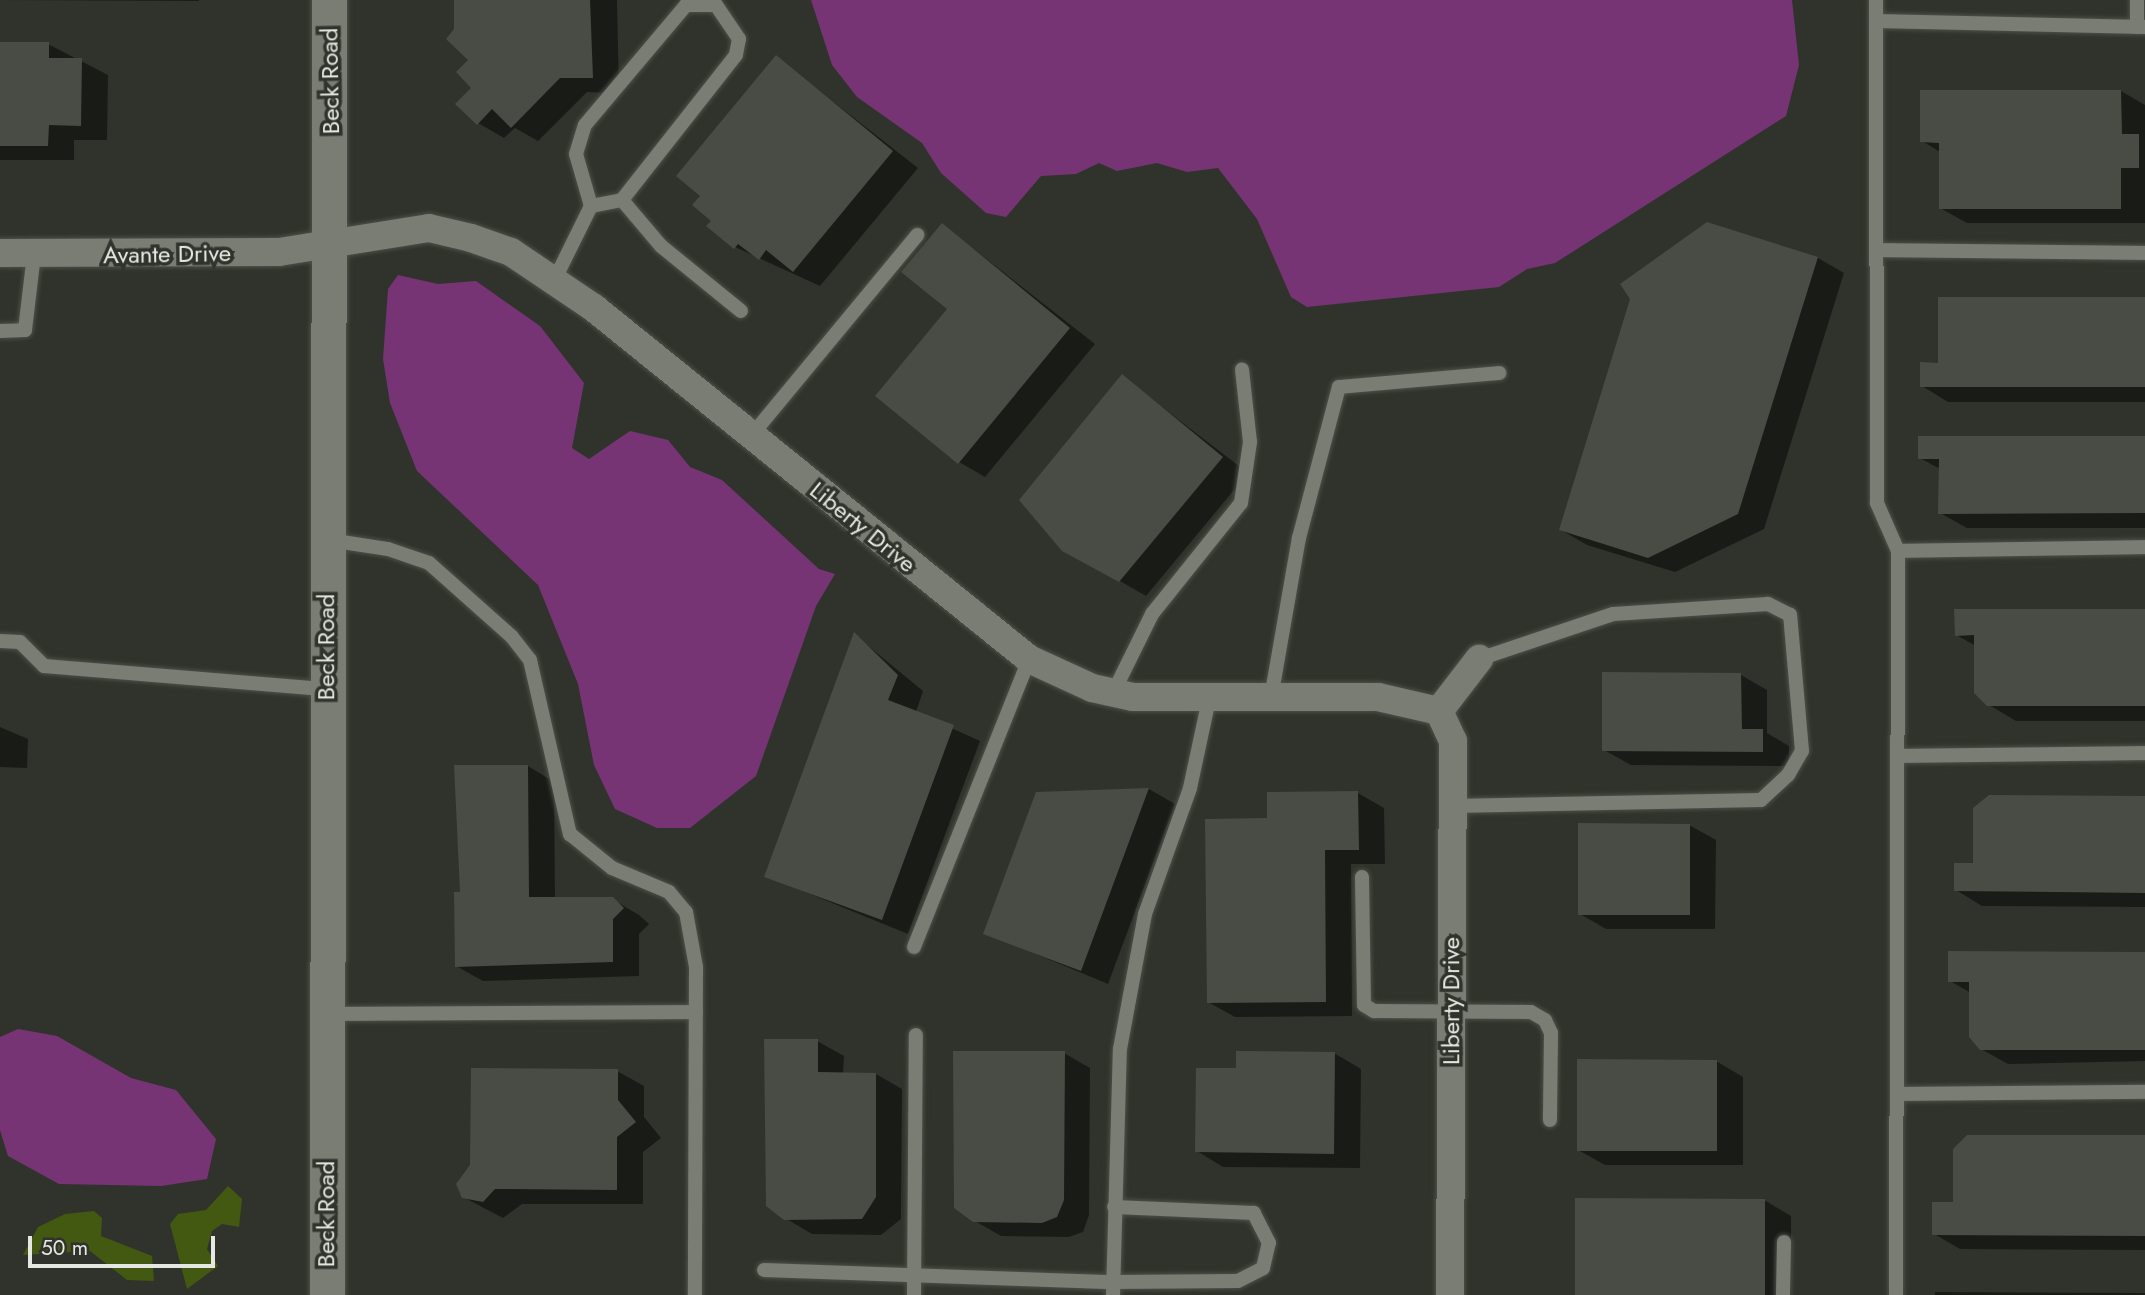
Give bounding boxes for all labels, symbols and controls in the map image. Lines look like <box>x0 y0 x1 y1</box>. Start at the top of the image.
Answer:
street label: Beck Road <box>315 27 345 135</box>
street label: Avante Drive <box>103 238 231 270</box>
street label: Liberty Drive <box>804 475 922 579</box>
street label: Beck Road <box>312 594 340 700</box>
street label: Liberty Drive <box>1437 937 1465 1065</box>
street label: Beck Road <box>312 1161 340 1267</box>
scale bar <box>32 1222 219 1266</box>
text: 50 m <box>41 1233 88 1263</box>

